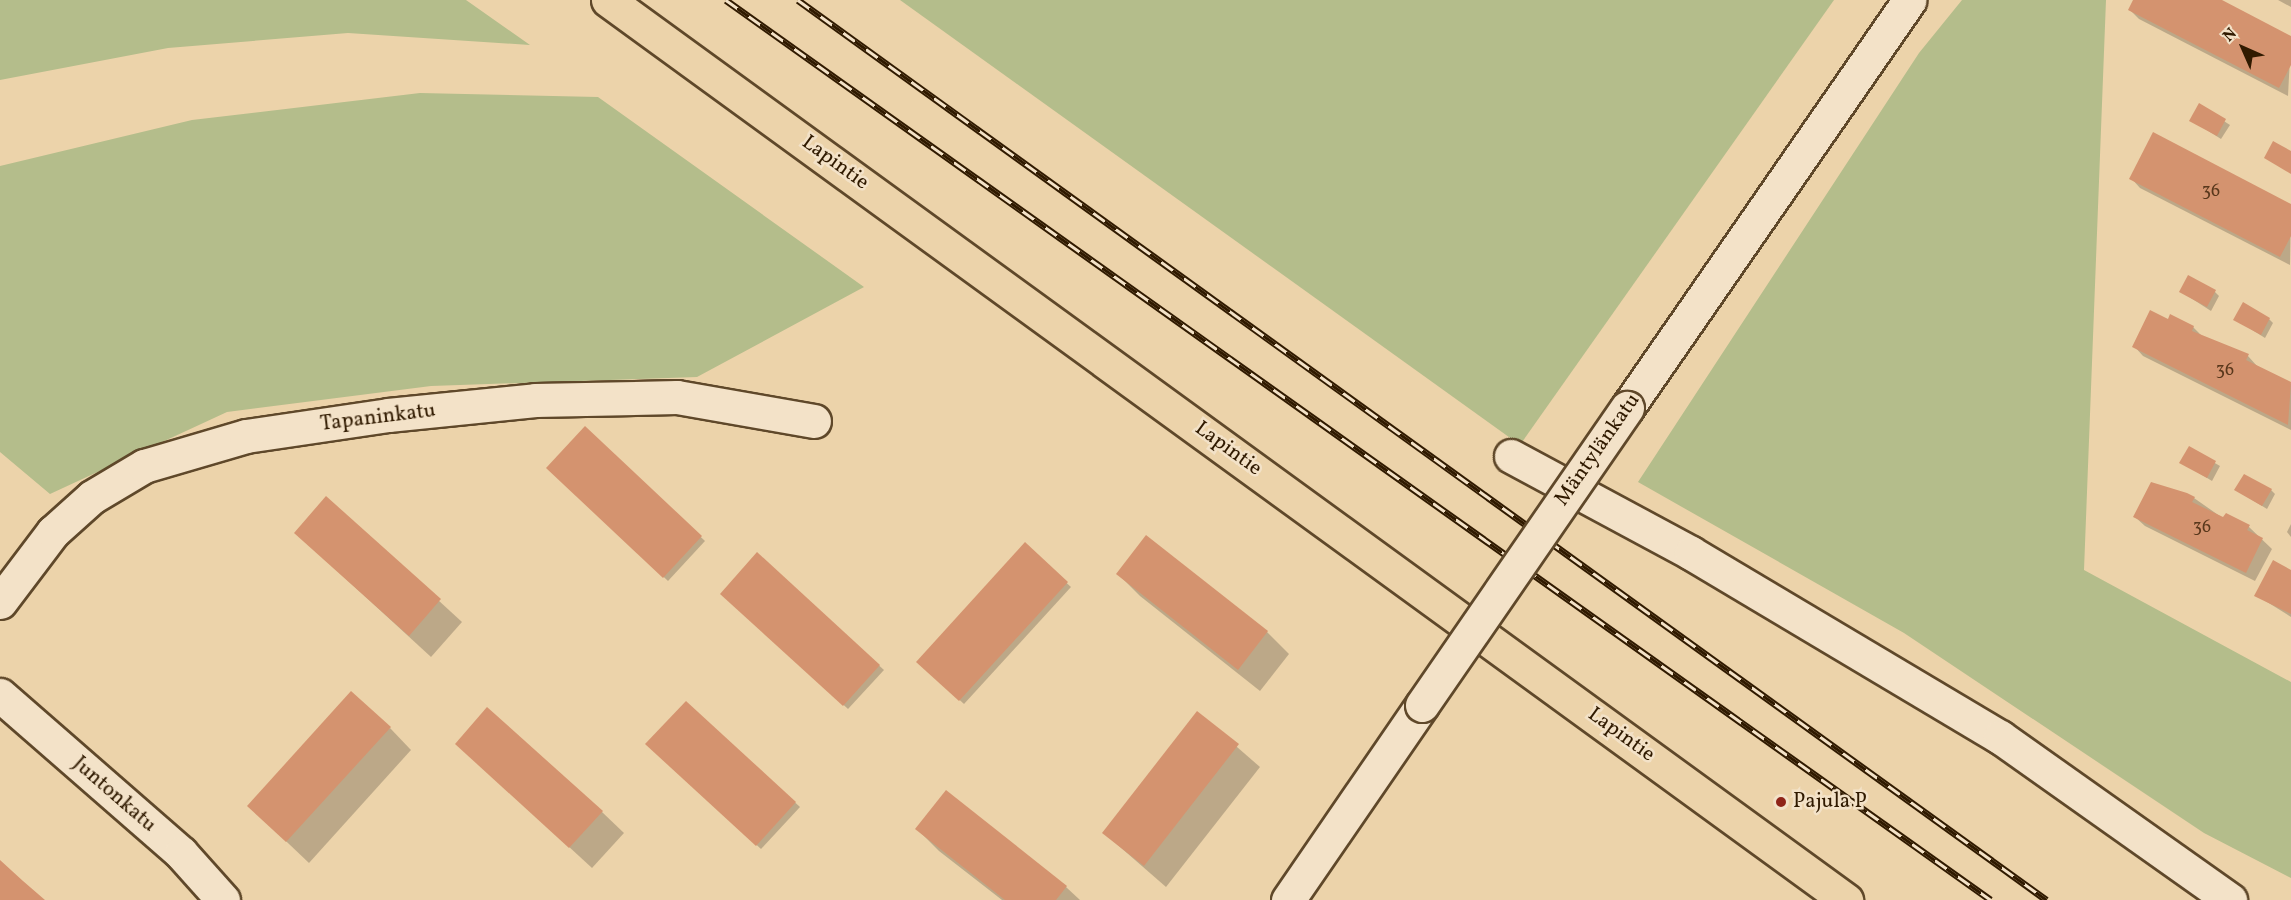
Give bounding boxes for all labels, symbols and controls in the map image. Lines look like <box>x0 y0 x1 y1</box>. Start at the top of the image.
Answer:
north arrow <box>2213 18 2273 78</box>
text: N <box>2218 23 2242 47</box>
street label: Lapintie <box>797 130 873 196</box>
house number: 36 <box>2202 181 2220 203</box>
house number: 36 <box>2216 360 2234 382</box>
street label: Mäntylänkatu <box>1550 389 1646 511</box>
street label: Tapaninkatu <box>319 398 437 438</box>
street label: Lapintie <box>1190 416 1266 482</box>
house number: 36 <box>2193 517 2211 539</box>
street label: Lapintie <box>1583 702 1659 768</box>
street label: Juntonkatu <box>67 752 161 838</box>
place label: Pajula P <box>1793 789 1867 815</box>
marker: Pajula P <box>1774 795 1788 809</box>

